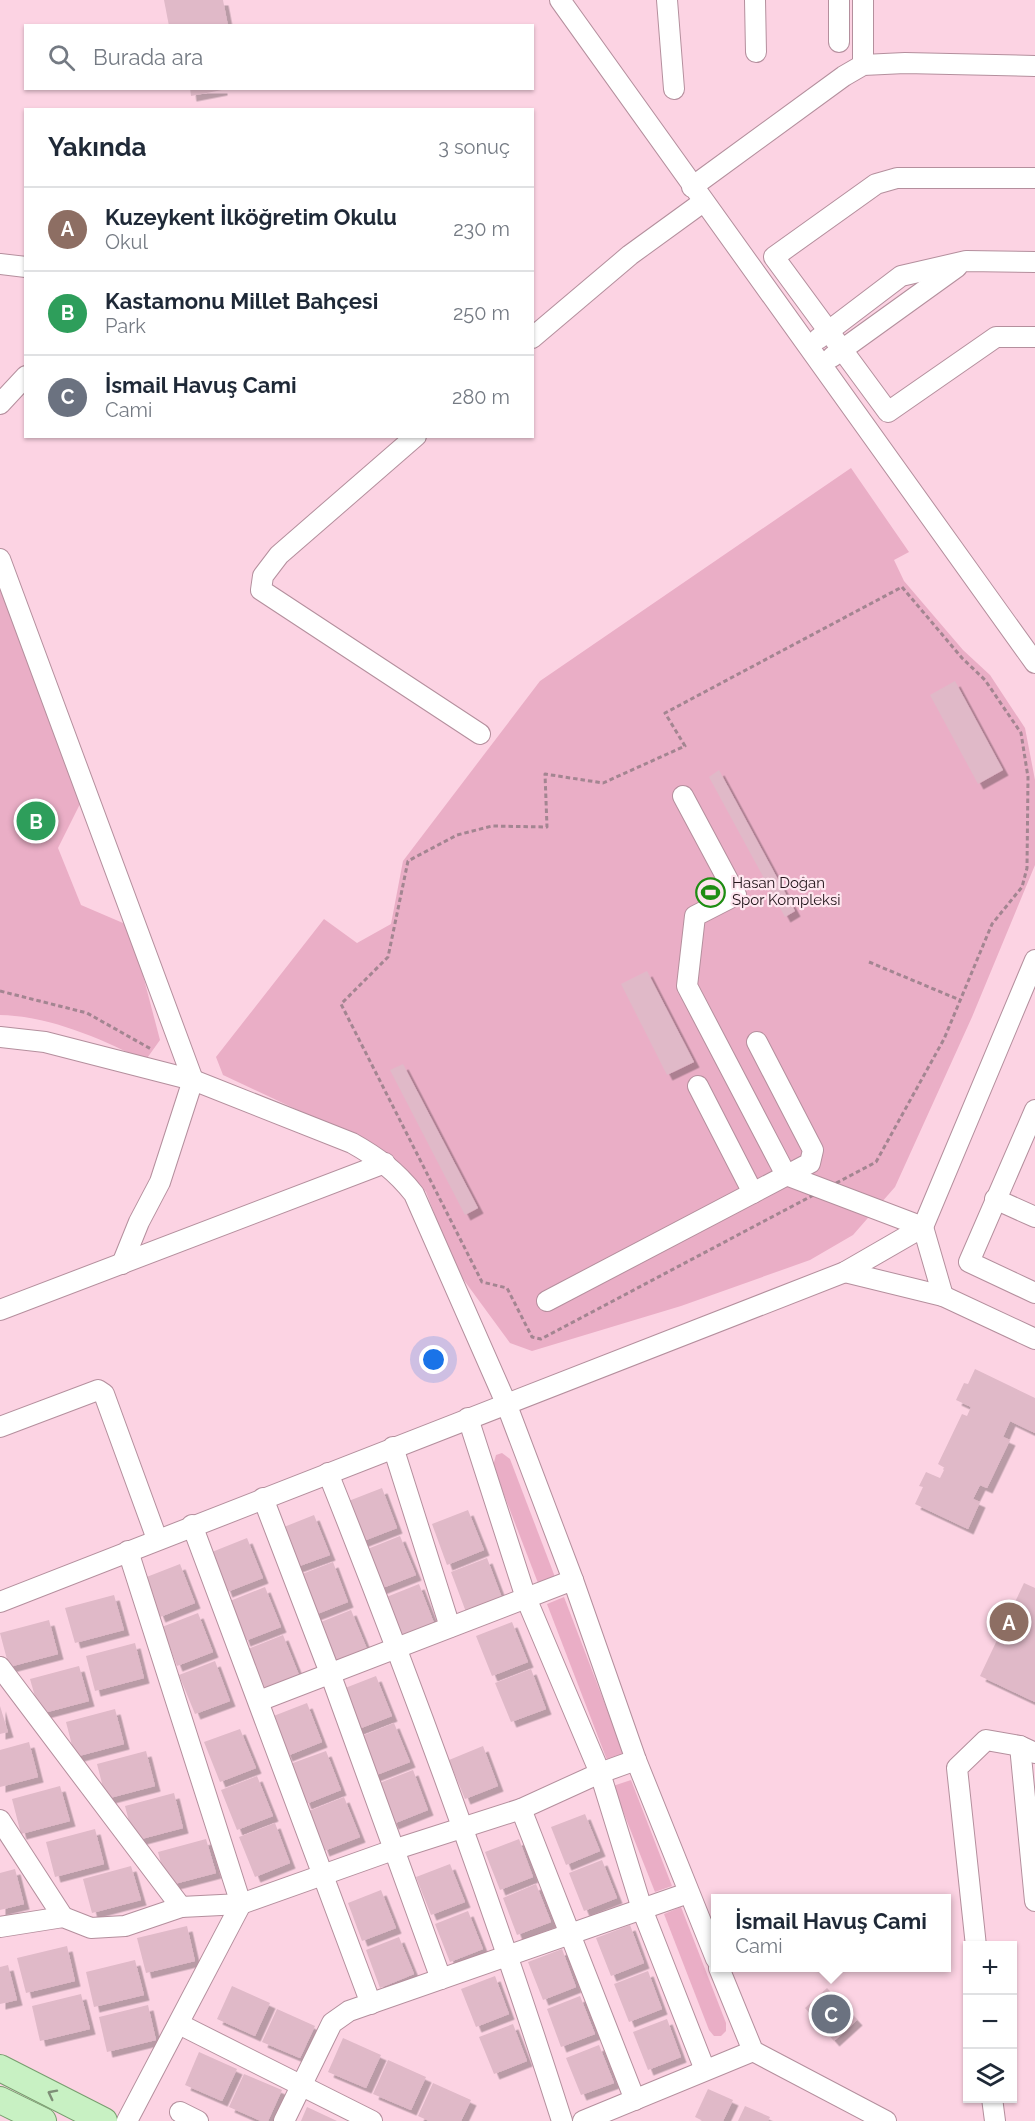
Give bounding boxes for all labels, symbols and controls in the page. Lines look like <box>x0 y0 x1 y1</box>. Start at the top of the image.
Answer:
search box <box>24 24 534 90</box>
icon: search <box>45 41 78 74</box>
text: Burada ara <box>93 44 203 70</box>
text: Yakında <box>48 132 146 162</box>
text: 3 sonuç <box>438 135 510 159</box>
text: Kuzeykent İlköğretim Okulu <box>105 204 397 230</box>
text: A <box>61 217 74 241</box>
text: 230 m <box>453 217 510 241</box>
text: Okul <box>105 230 148 254</box>
text: Kastamonu Millet Bahçesi <box>105 288 378 314</box>
text: B <box>61 301 74 325</box>
text: 250 m <box>453 301 510 325</box>
text: Park <box>105 314 146 338</box>
text: İsmail Havuş Cami <box>105 372 297 398</box>
text: C <box>61 385 74 409</box>
text: 280 m <box>452 385 510 409</box>
text: Cami <box>105 398 152 422</box>
pin: B <box>16 798 56 844</box>
place label: Hasan Doğan Spor Kompleksi <box>732 874 841 909</box>
sports icon: Hasan Doğan Spor Kompleksi <box>695 876 727 908</box>
your location <box>419 1345 448 1374</box>
pin: A <box>990 1600 1028 1644</box>
popup <box>711 1894 951 1972</box>
text: İsmail Havuş Cami <box>735 1908 927 1934</box>
text: Cami <box>735 1934 783 1958</box>
map controls <box>963 1941 1017 2103</box>
button: + <box>963 1941 1017 1995</box>
pin: C <box>812 1992 850 2036</box>
button: − <box>963 1995 1017 2049</box>
button: layers <box>963 2049 1017 2103</box>
one-way arrow <box>47 2090 58 2102</box>

